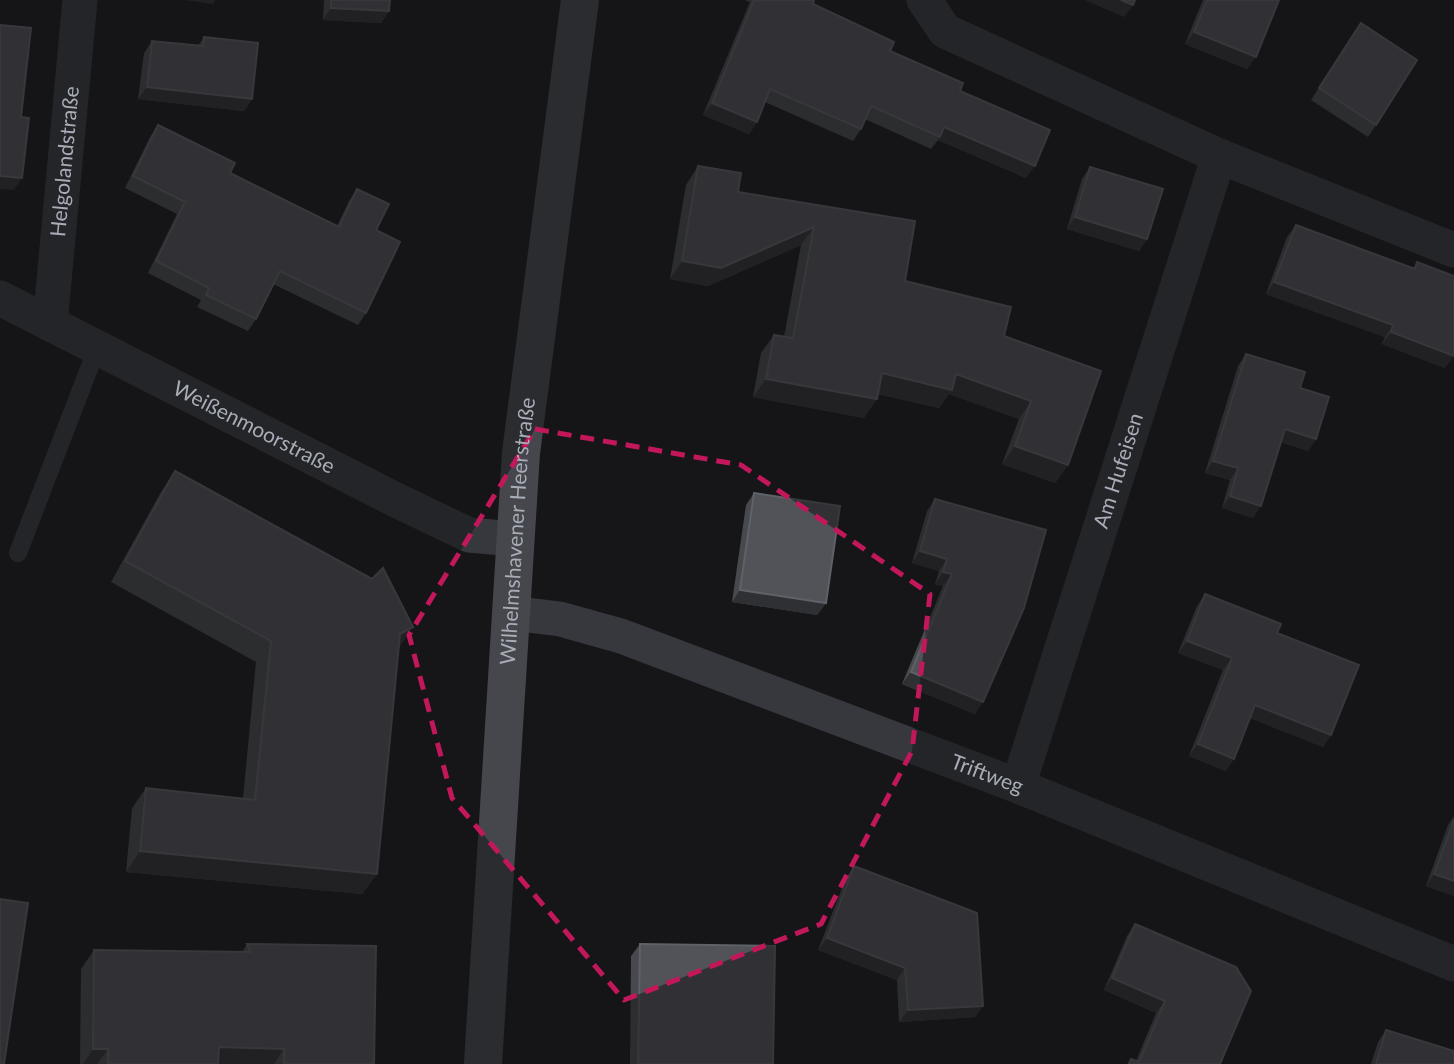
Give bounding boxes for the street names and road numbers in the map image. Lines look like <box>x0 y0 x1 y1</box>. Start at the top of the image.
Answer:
street label: Helgolandstraße <box>44 85 83 238</box>
street label: Weißenmoorstraße <box>169 375 340 478</box>
street label: Wilhelmshavener Heerstraße <box>494 396 539 666</box>
street label: Am Hufeisen <box>1087 409 1147 531</box>
street label: Triftweg <box>948 748 1027 798</box>

